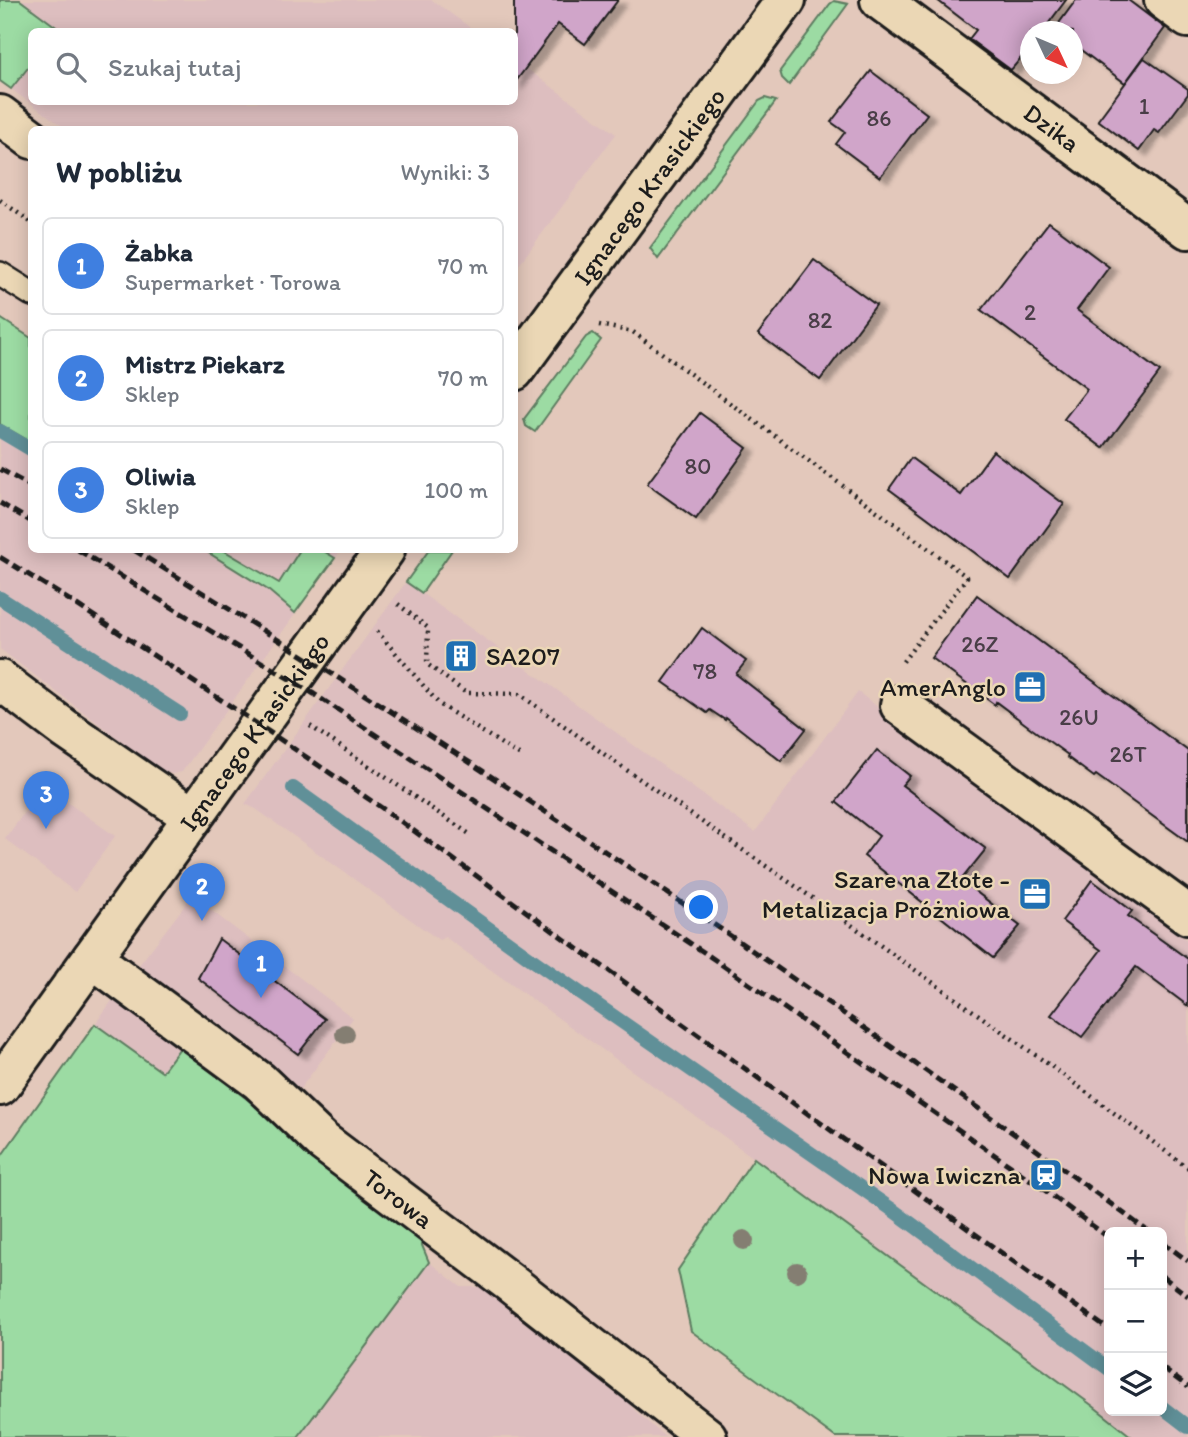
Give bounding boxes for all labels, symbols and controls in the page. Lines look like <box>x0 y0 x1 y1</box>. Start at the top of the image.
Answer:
north arrow <box>1020 21 1083 84</box>
search box <box>28 28 518 105</box>
icon: search <box>52 48 90 86</box>
text: Szukaj tutaj <box>108 51 241 83</box>
street label: Ignacego Krasickiego <box>566 81 732 291</box>
house number: 1 <box>1139 92 1150 120</box>
street label: Dzika <box>1017 96 1086 159</box>
house number: 86 <box>867 104 891 132</box>
text: W pobliżu <box>56 153 182 190</box>
text: Wyniki: 3 <box>400 158 490 186</box>
text: Żabka <box>125 236 193 268</box>
text: 1 <box>76 252 86 280</box>
text: 70 m <box>438 252 488 280</box>
text: Supermarket · Torowa <box>125 268 341 296</box>
house number: 2 <box>1024 298 1036 326</box>
house number: 82 <box>808 306 832 334</box>
text: Mistrz Piekarz <box>125 348 285 380</box>
text: 2 <box>75 364 87 392</box>
text: 70 m <box>438 364 488 392</box>
text: Sklep <box>125 380 179 408</box>
house number: 80 <box>685 452 711 480</box>
text: Oliwia <box>125 460 196 492</box>
text: 3 <box>75 476 87 504</box>
text: 100 m <box>424 476 488 504</box>
text: Sklep <box>125 492 179 520</box>
street label: Ignacego Krasickiego <box>172 626 336 837</box>
house number: 26Z <box>961 630 999 658</box>
building icon: SA207 <box>442 637 480 675</box>
place label: SA207 <box>486 640 560 672</box>
house number: 78 <box>693 657 717 685</box>
office icon: AmerAnglo <box>1011 668 1049 706</box>
place label: AmerAnglo <box>880 671 1006 703</box>
house number: 26U <box>1059 703 1099 731</box>
house number: 26T <box>1109 740 1147 768</box>
pin: 3 <box>23 771 69 829</box>
pin: 2 <box>179 863 225 921</box>
place label: Szare na Złote - Metalizacja Próżniowa <box>762 863 1010 925</box>
office icon: Szare na Złote - Metalizacja Próżniowa <box>1016 875 1054 913</box>
your location <box>684 890 718 924</box>
pin: 1 <box>238 940 284 998</box>
station icon: Nowa Iwiczna <box>1027 1156 1065 1194</box>
place label: Nowa Iwiczna <box>868 1159 1021 1191</box>
street label: Torowa <box>357 1162 440 1236</box>
map controls <box>1104 1227 1167 1416</box>
button: + <box>1104 1227 1167 1290</box>
button: − <box>1104 1290 1167 1353</box>
button: layers <box>1104 1353 1167 1416</box>

